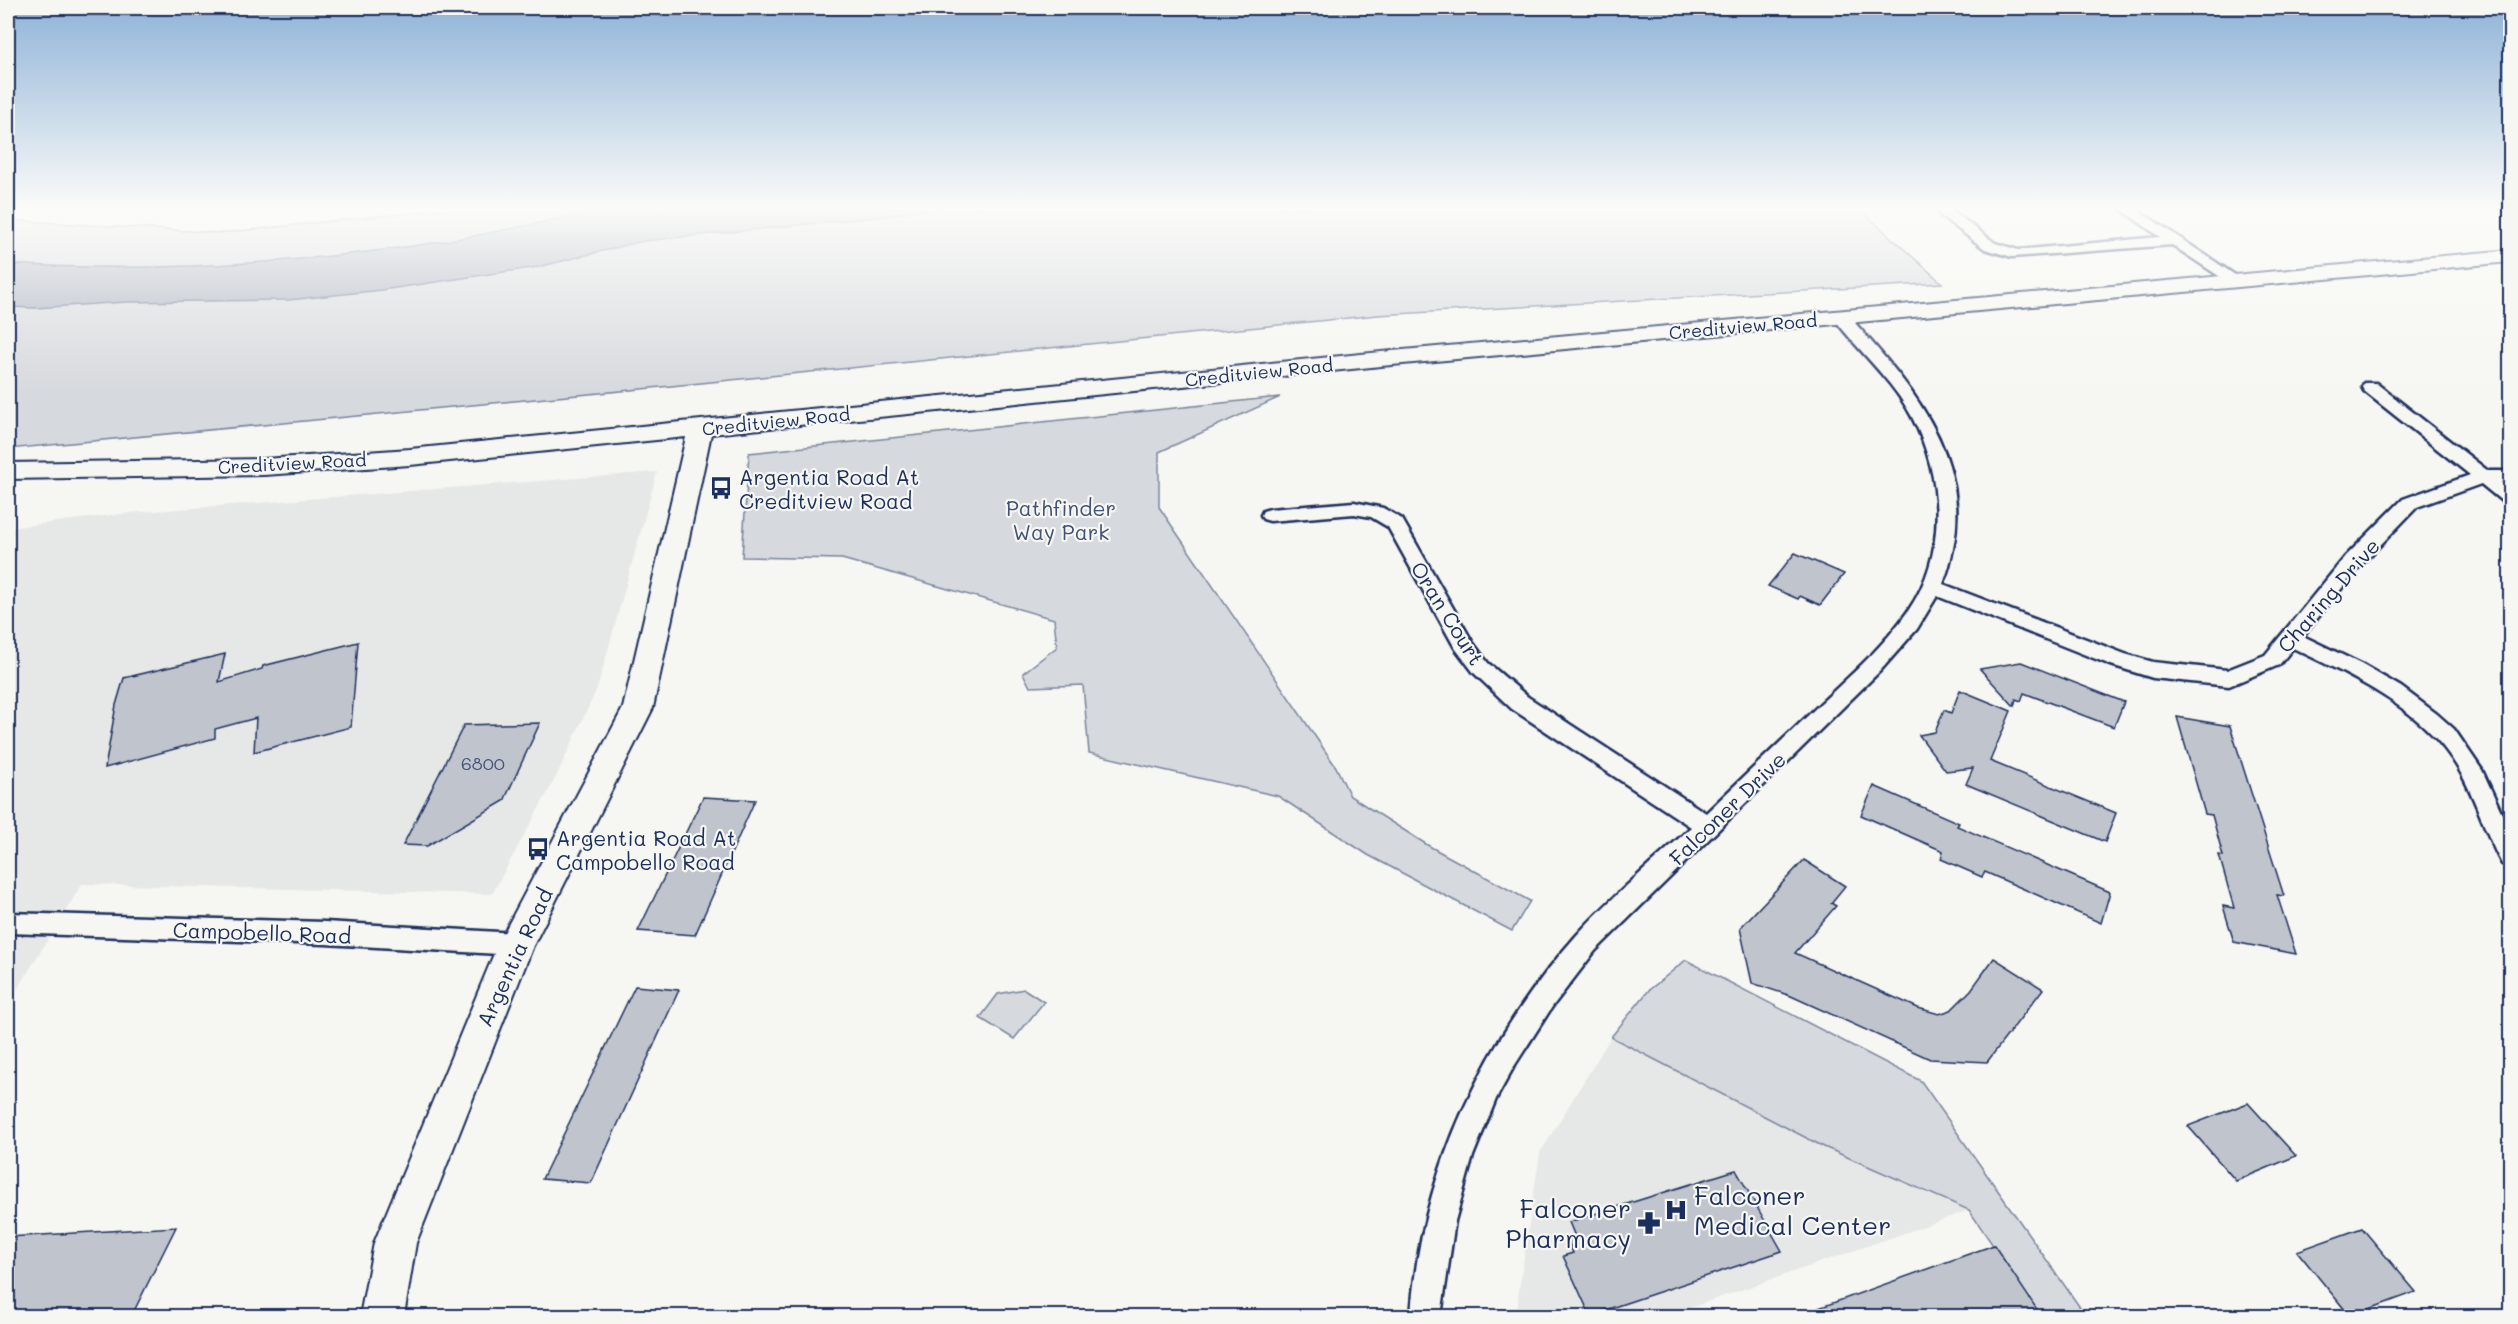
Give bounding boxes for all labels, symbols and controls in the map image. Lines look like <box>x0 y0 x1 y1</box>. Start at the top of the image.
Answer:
street label: Creditview Road <box>1668 308 1818 344</box>
street label: Creditview Road <box>1184 352 1334 392</box>
street label: Creditview Road <box>701 401 851 441</box>
street label: Creditview Road <box>217 447 367 479</box>
place label: Argentia Road At Creditview Road <box>739 463 919 514</box>
bus stop icon: Argentia Road At Creditview Road <box>708 475 734 501</box>
park label: Pathfinder Way Park <box>1006 494 1116 545</box>
street label: Charing Drive <box>2271 532 2385 658</box>
street label: Oran Court <box>1405 556 1491 670</box>
street label: Falconer Drive <box>1663 745 1791 871</box>
house number: 6800 <box>461 751 505 775</box>
place label: Argentia Road At Campobello Road <box>556 824 736 875</box>
bus stop icon: Argentia Road At Campobello Road <box>525 836 551 862</box>
street label: Argentia Road <box>470 883 558 1031</box>
street label: Campobello Road <box>172 915 352 949</box>
place label: Falconer Medical Center <box>1694 1178 1891 1242</box>
place label: Falconer Pharmacy <box>1505 1191 1631 1255</box>
hospital icon: Falconer Medical Center <box>1663 1197 1689 1223</box>
pharmacy icon: Falconer Pharmacy <box>1636 1210 1662 1236</box>

